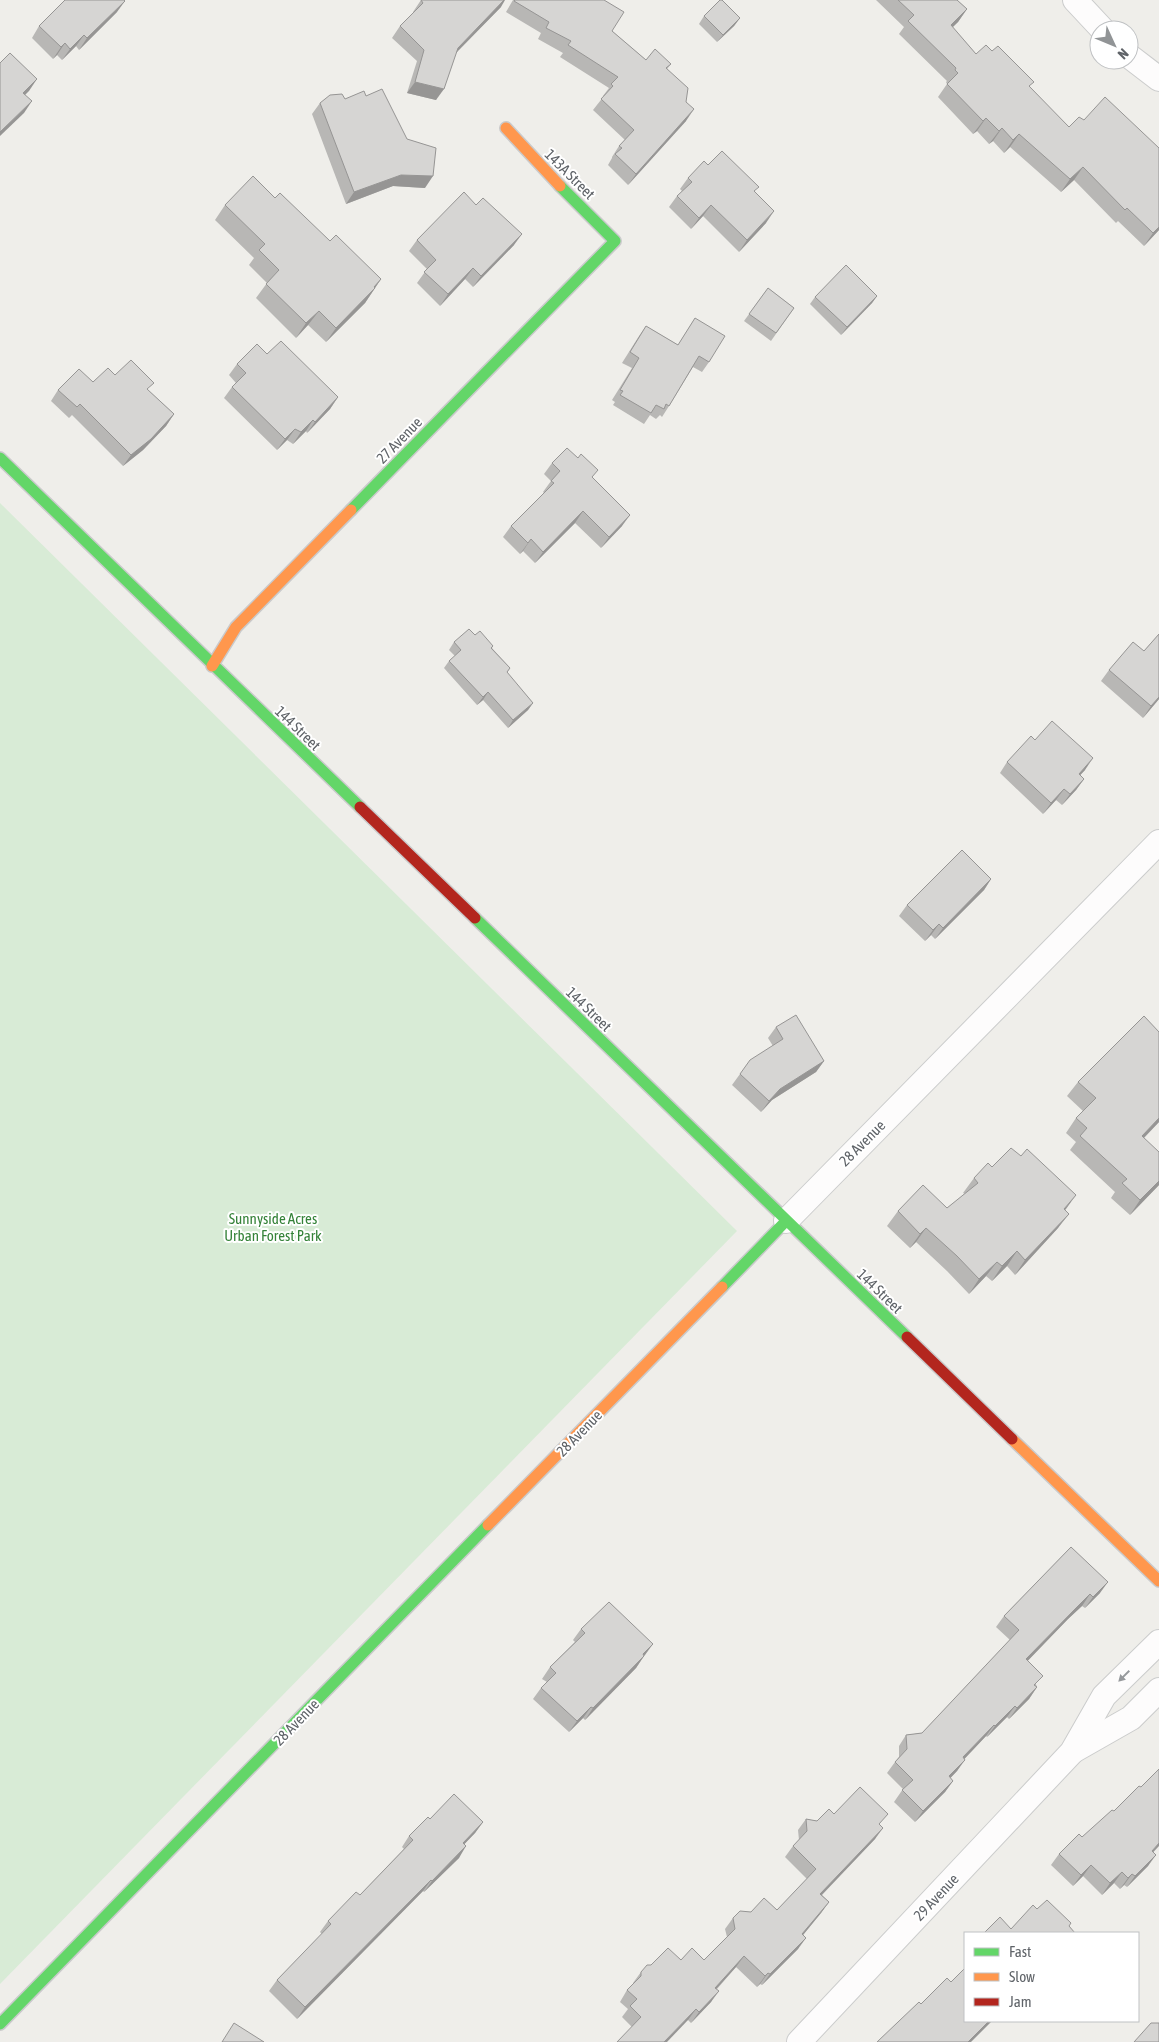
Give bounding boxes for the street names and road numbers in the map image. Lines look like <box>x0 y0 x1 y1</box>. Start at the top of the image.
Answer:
street label: 143A Street <box>542 146 598 202</box>
street label: 27 Avenue <box>373 413 425 467</box>
street label: 144 Street <box>272 702 324 754</box>
street label: 144 Street <box>563 983 615 1035</box>
street label: 28 Avenue <box>836 1116 889 1169</box>
street label: 144 Street <box>854 1265 906 1317</box>
street label: 28 Avenue <box>553 1406 605 1460</box>
street label: 28 Avenue <box>270 1695 322 1749</box>
street label: 29 Avenue <box>910 1870 962 1924</box>

